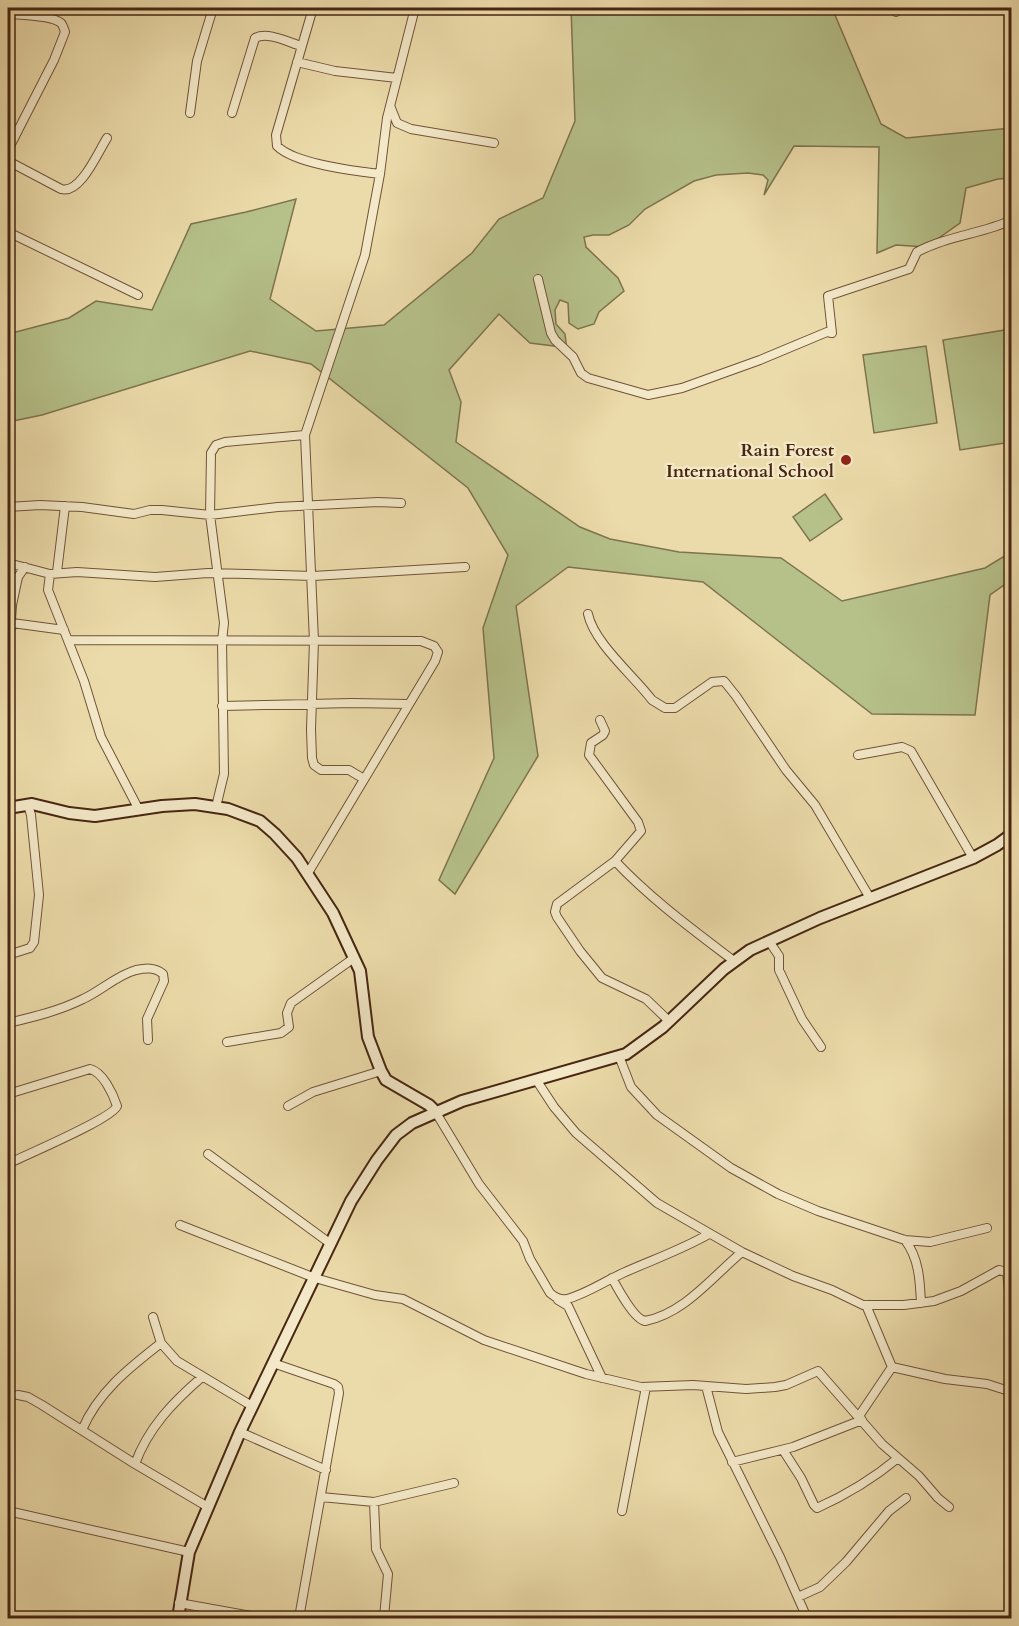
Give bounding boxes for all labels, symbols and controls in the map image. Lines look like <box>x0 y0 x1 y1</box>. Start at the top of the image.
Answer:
place label: Rain Forest International School <box>666 438 835 484</box>
marker: Rain Forest International School <box>839 453 853 467</box>

